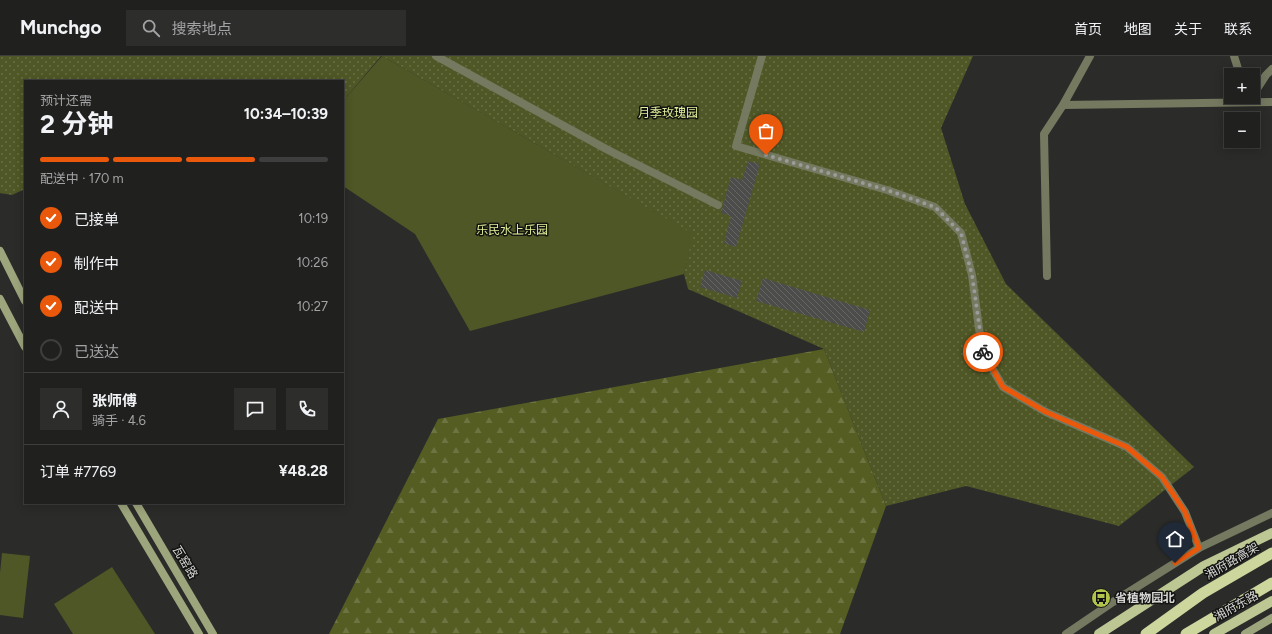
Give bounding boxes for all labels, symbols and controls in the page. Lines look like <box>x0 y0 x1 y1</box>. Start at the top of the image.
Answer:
search box <box>126 10 406 46</box>
text: Munchgo <box>20 16 102 39</box>
icon: search <box>140 17 162 39</box>
text: 搜索地点 <box>172 20 232 38</box>
text: 首页 <box>1074 21 1102 38</box>
text: 地图 <box>1124 21 1152 38</box>
text: 关于 <box>1174 21 1202 38</box>
text: 联系 <box>1224 21 1252 38</box>
map controls <box>1224 68 1260 148</box>
button: + <box>1224 68 1260 104</box>
text: 预计还需 <box>40 93 92 108</box>
text: 10:34–10:39 <box>244 105 328 123</box>
park label: 月季玫瑰园 <box>638 106 698 120</box>
text: 2 分钟 <box>40 108 113 140</box>
button: − <box>1224 112 1260 148</box>
pin <box>749 114 783 155</box>
icon: bag <box>755 120 777 142</box>
text: 配送中 · 170 m <box>40 171 124 186</box>
icon: check <box>40 207 62 229</box>
text: 已接单 <box>74 211 119 229</box>
text: 10:19 <box>298 211 328 226</box>
park label: 乐民水上乐园 <box>476 223 548 237</box>
icon: check <box>40 251 62 273</box>
text: 制作中 <box>74 255 119 273</box>
text: 10:26 <box>296 255 328 270</box>
icon: check <box>40 295 62 317</box>
text: 配送中 <box>74 299 119 317</box>
text: 10:27 <box>297 299 328 314</box>
courier <box>963 332 1003 372</box>
icon: bike <box>972 341 994 363</box>
text: 已送达 <box>74 343 119 361</box>
button: person <box>40 388 82 430</box>
button: chat <box>234 388 276 430</box>
button: phone <box>286 388 328 430</box>
text: 张师傅 <box>92 392 137 410</box>
text: 骑手 · 4.6 <box>92 413 146 428</box>
text: ¥48.28 <box>279 462 328 480</box>
text: 订单 #7769 <box>40 463 116 481</box>
pin <box>1158 522 1192 563</box>
icon: home <box>1164 528 1186 550</box>
street label: 湘府路高架 <box>1203 540 1261 582</box>
street label: 瓦窑路 <box>170 543 200 581</box>
bus stop icon: 省植物园北 <box>1090 587 1112 609</box>
street label: 湘府东路 <box>1212 588 1260 624</box>
place label: 省植物园北 <box>1115 591 1175 605</box>

